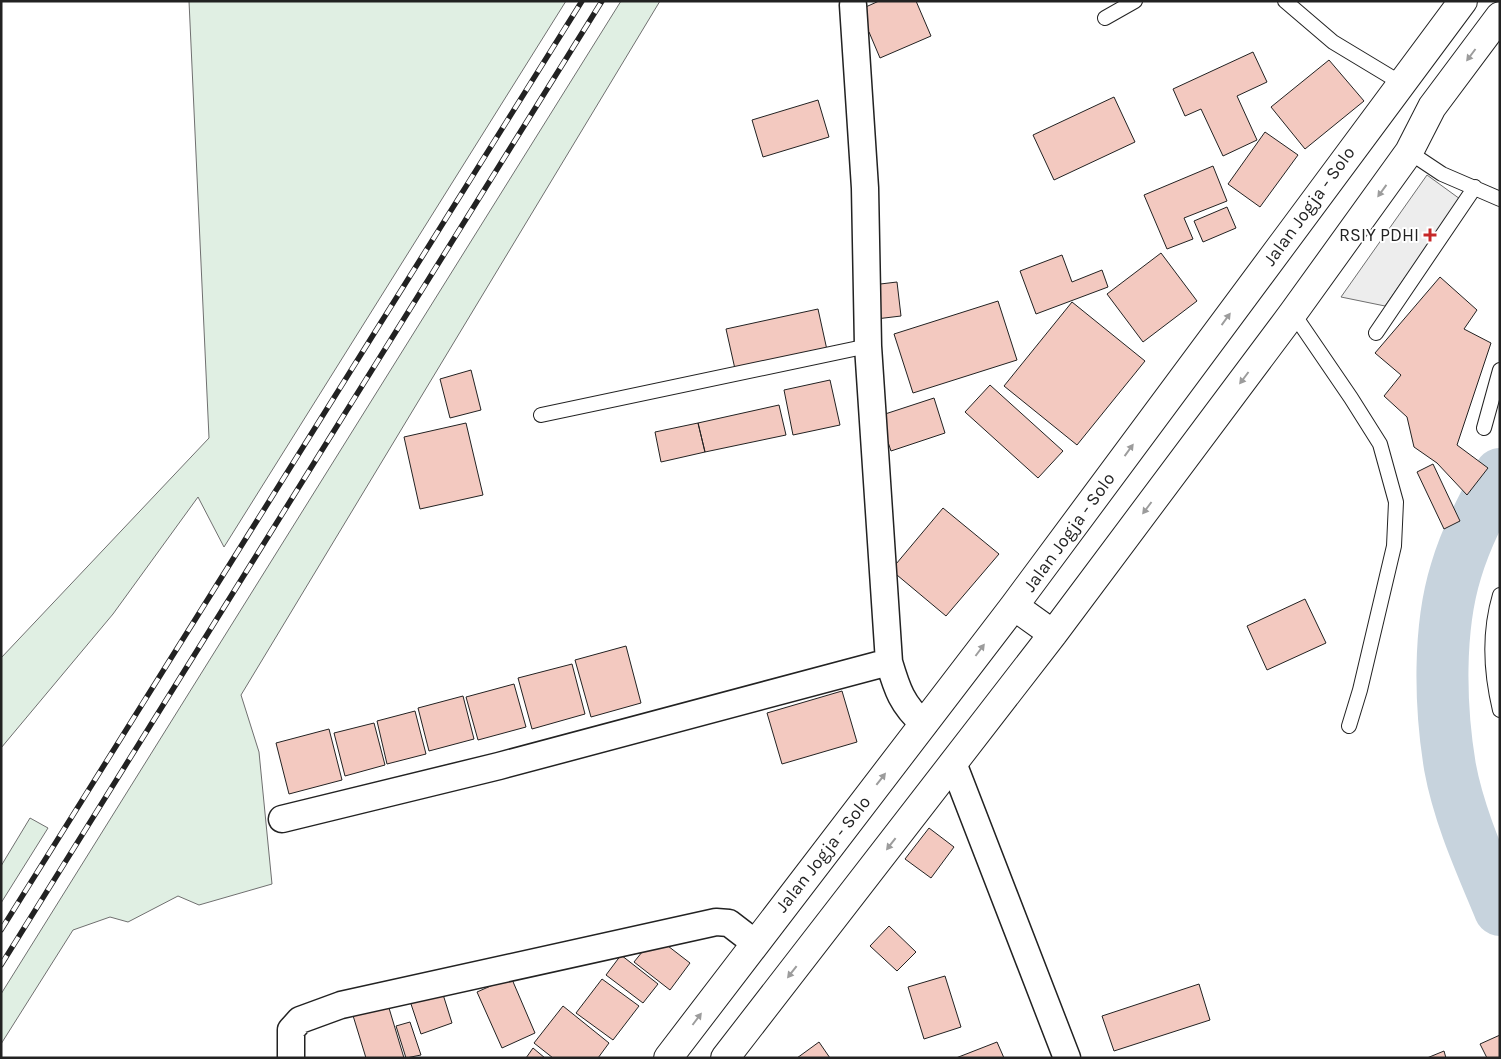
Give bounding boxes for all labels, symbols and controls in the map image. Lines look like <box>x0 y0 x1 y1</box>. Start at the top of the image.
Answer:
one-way arrow <box>1465 48 1476 61</box>
street label: Jalan Jogja - Solo <box>1258 142 1360 270</box>
one-way arrow <box>1377 184 1387 197</box>
place label: RSIY PDHI <box>1339 224 1419 246</box>
marker: RSIY PDHI <box>1423 228 1437 242</box>
one-way arrow <box>1221 312 1231 326</box>
one-way arrow <box>1239 371 1250 384</box>
one-way arrow <box>1124 443 1134 457</box>
street label: Jalan Jogja - Solo <box>1018 468 1120 596</box>
one-way arrow <box>1142 501 1152 515</box>
one-way arrow <box>975 644 985 657</box>
one-way arrow <box>876 773 886 786</box>
street label: Jalan Jogja - Solo <box>771 791 875 917</box>
one-way arrow <box>886 837 896 850</box>
one-way arrow <box>786 965 797 978</box>
one-way arrow <box>692 1013 703 1026</box>

